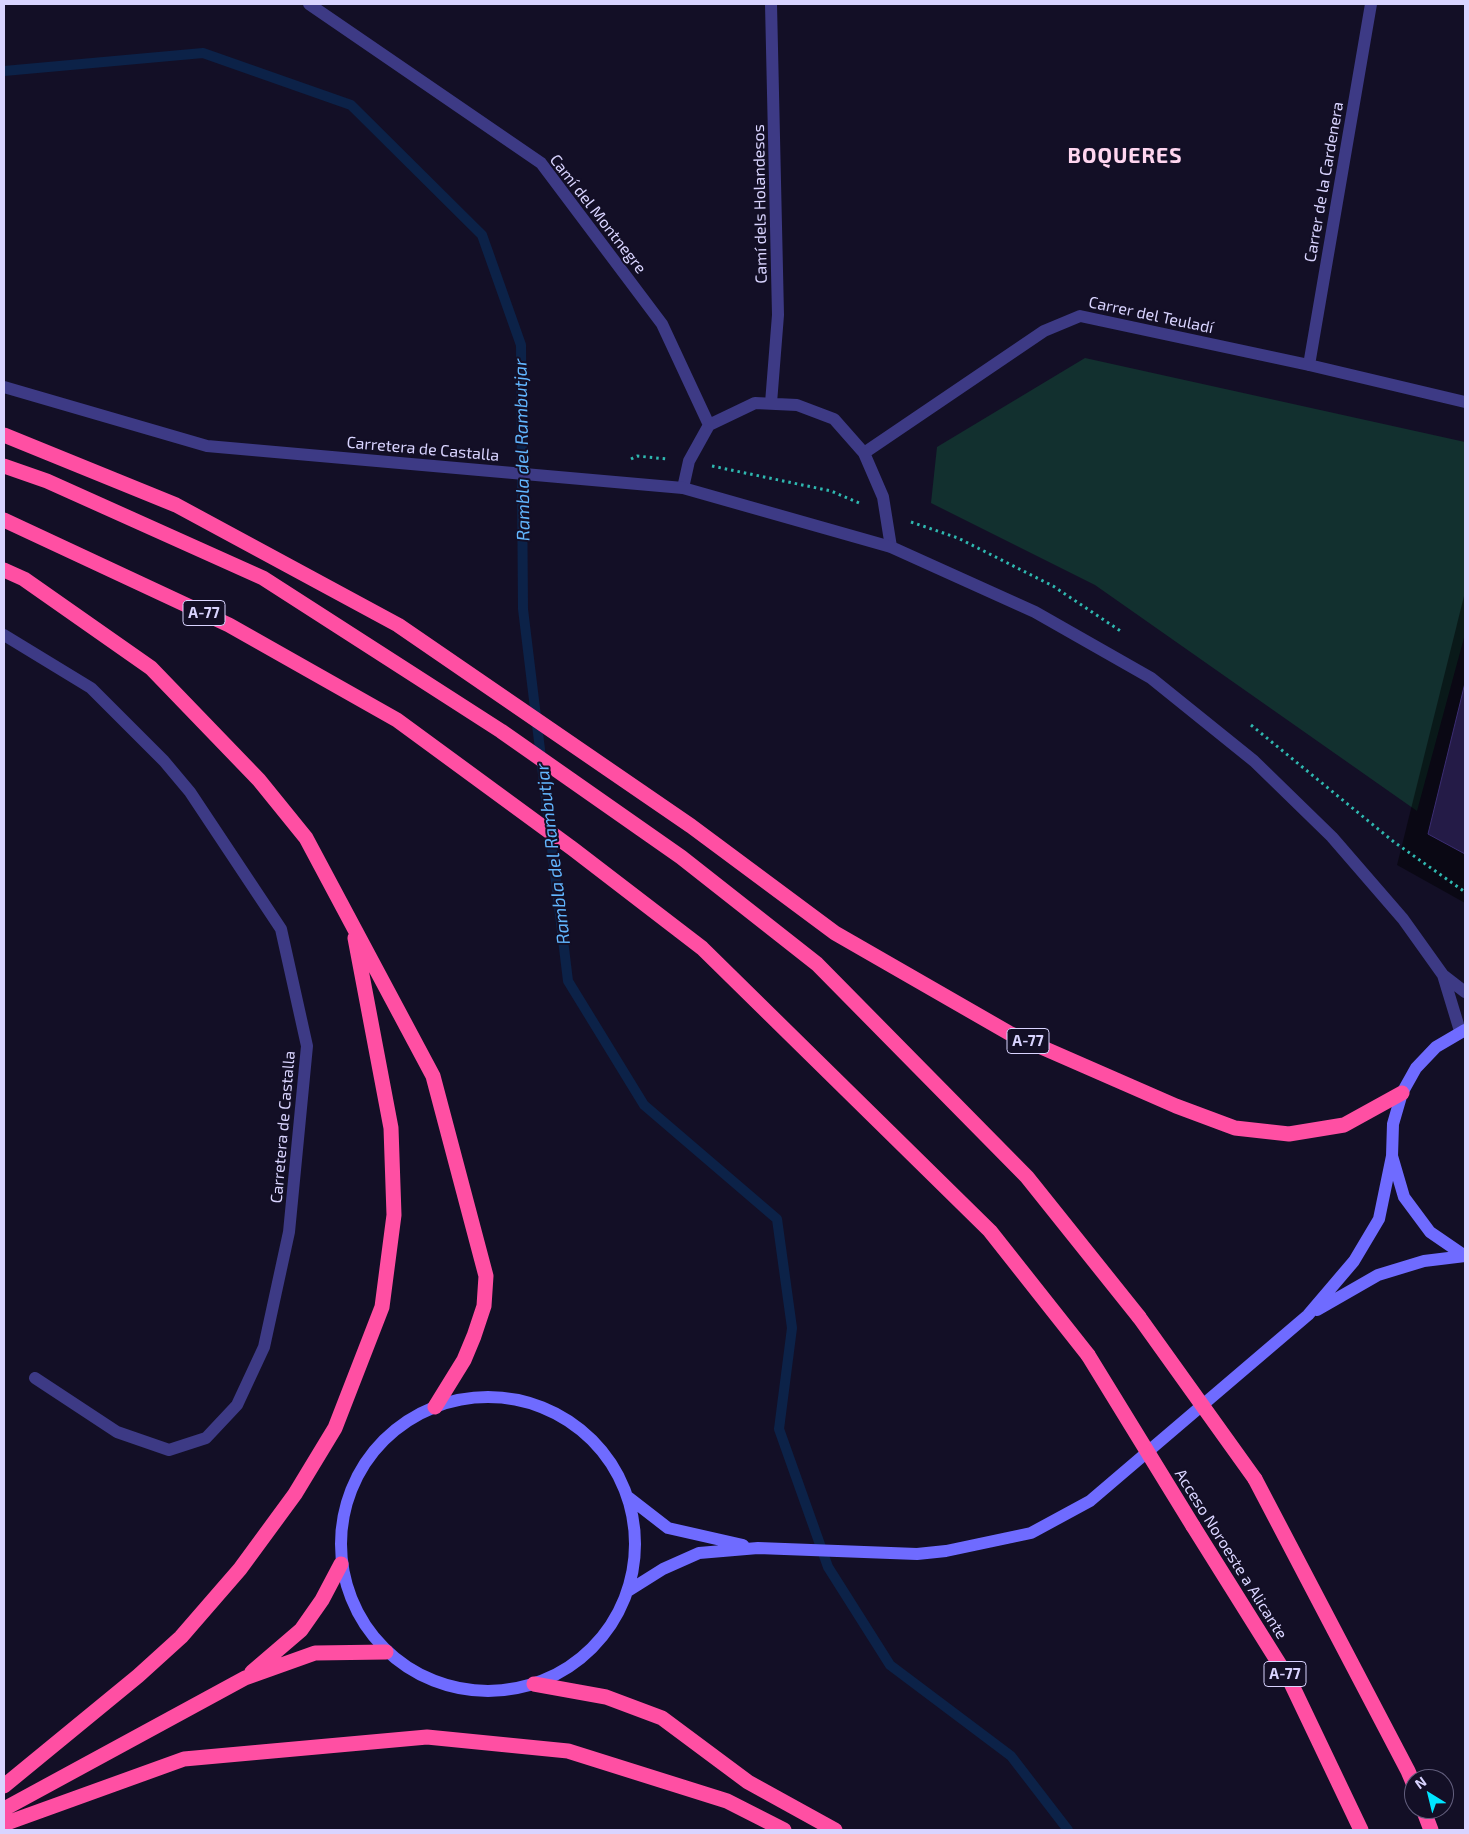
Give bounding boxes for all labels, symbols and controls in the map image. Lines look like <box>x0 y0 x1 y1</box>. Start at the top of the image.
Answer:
street label: Carrer de la Cardenera <box>1300 100 1348 264</box>
street label: Camí dels Holandesos <box>749 124 771 284</box>
district label: BOQUERES <box>1067 143 1183 169</box>
street label: Camí del Montnegre <box>546 151 650 277</box>
street label: Carrer del Teuladí <box>1087 292 1215 338</box>
water label: Rambla del Rambutjar <box>510 359 534 541</box>
street label: Carretera de Castalla <box>346 433 500 465</box>
road number: A-77 <box>183 600 225 626</box>
water label: Rambla del Rambutjar <box>531 762 575 946</box>
road number: A-77 <box>1007 1028 1049 1054</box>
street label: Carretera de Castalla <box>267 1050 299 1204</box>
street label: Acceso Noroeste a Alicante <box>1171 1465 1291 1643</box>
road number: A-77 <box>1264 1662 1306 1686</box>
north arrow <box>1404 1769 1454 1819</box>
text: N <box>1411 1772 1430 1792</box>

